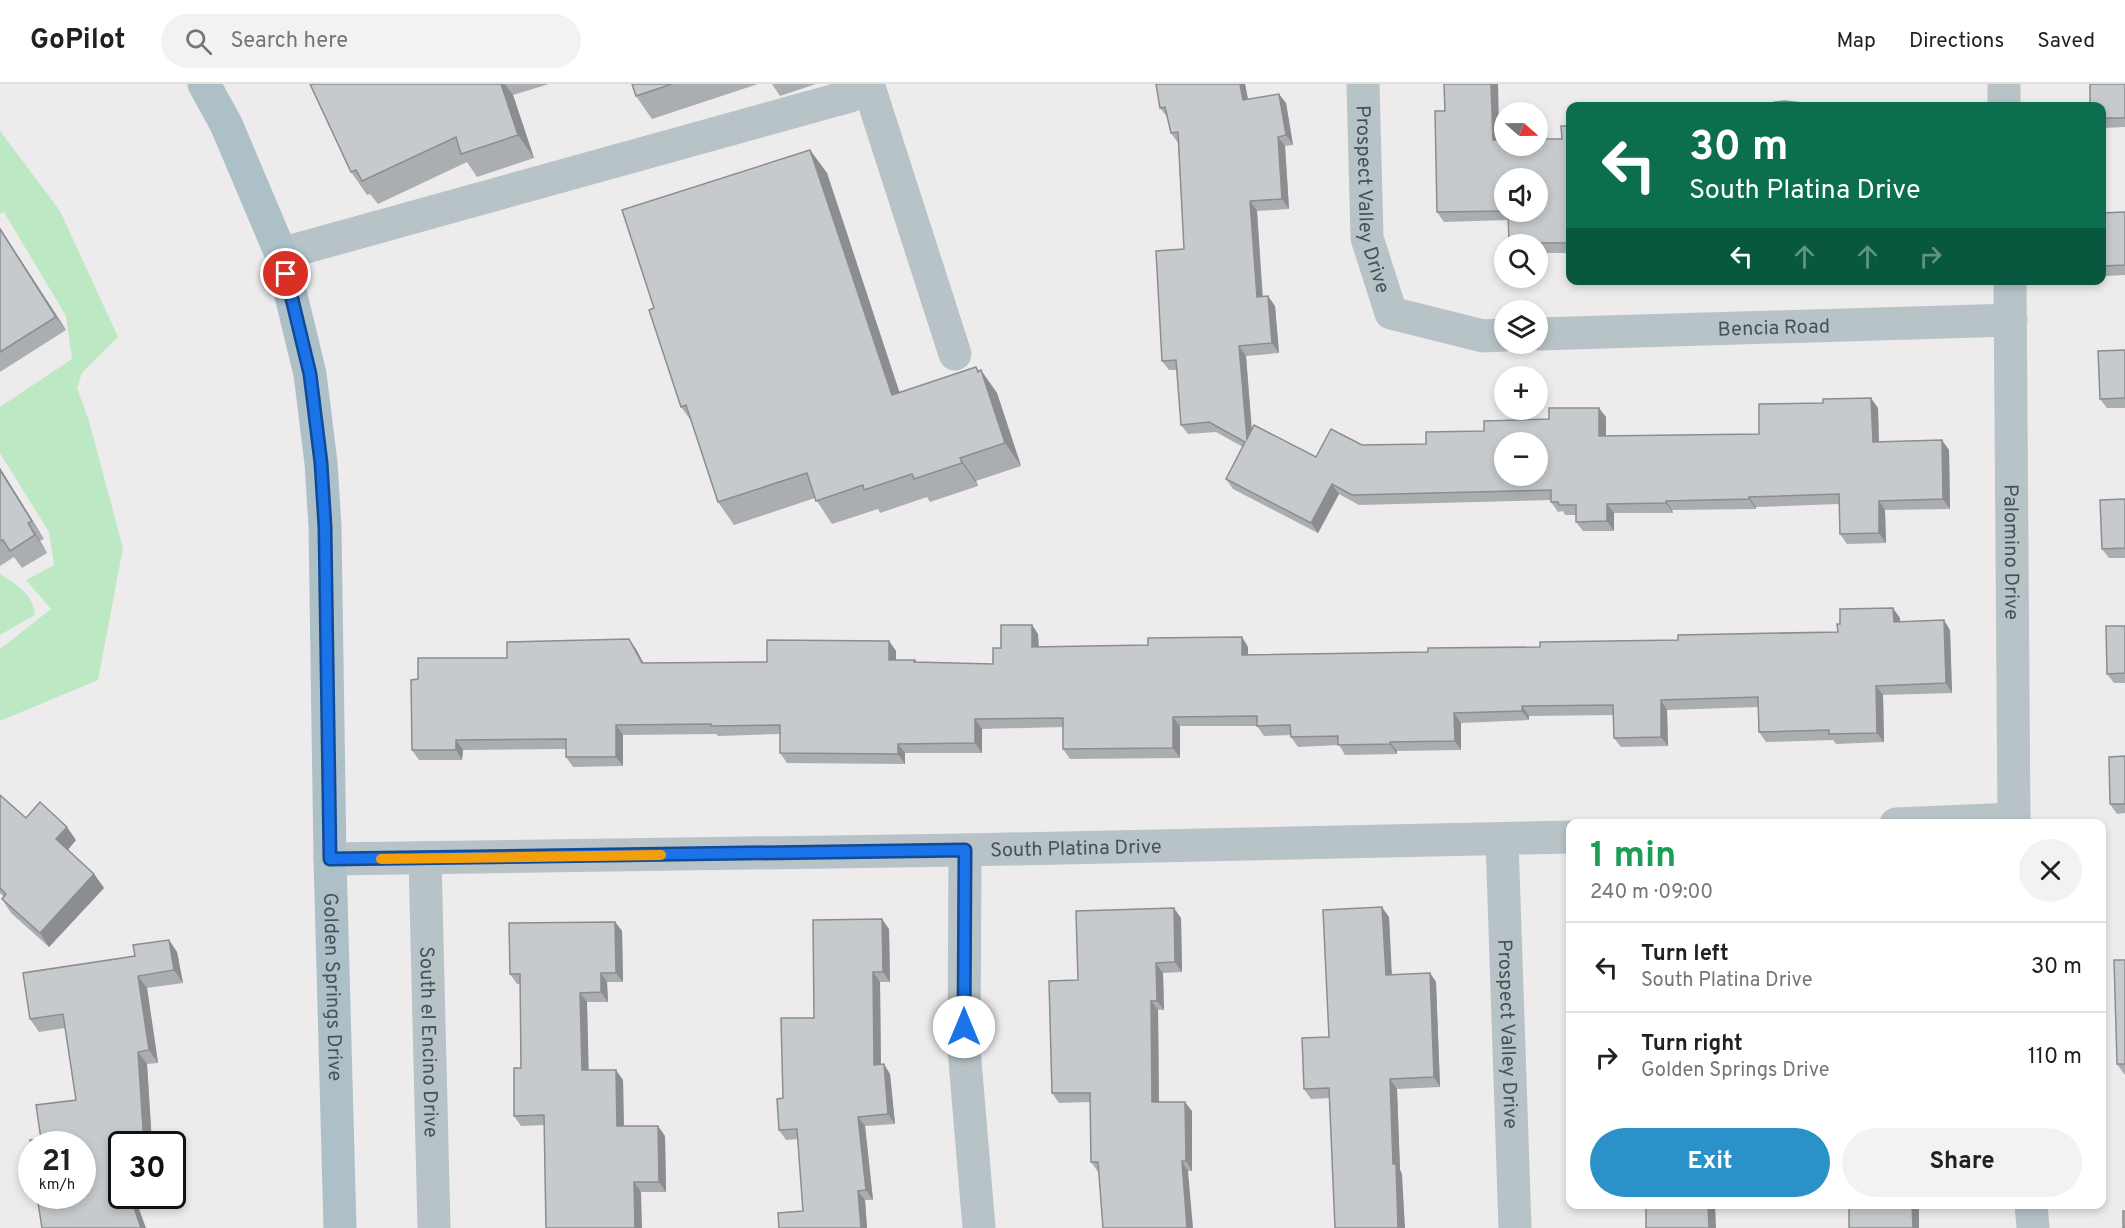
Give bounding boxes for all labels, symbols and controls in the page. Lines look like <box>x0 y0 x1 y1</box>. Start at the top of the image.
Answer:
search box <box>161 14 581 68</box>
text: GoPilot <box>30 23 125 59</box>
icon: search <box>182 25 215 58</box>
text: Search here <box>230 28 348 55</box>
text: Map <box>1836 28 1876 55</box>
text: Directions <box>1909 28 2004 55</box>
text: Saved <box>2037 28 2095 55</box>
north arrow <box>1494 102 1548 156</box>
map controls <box>1494 102 1548 486</box>
street label: Prospect Valley Drive <box>1349 105 1395 297</box>
text: 30 m <box>1689 122 1788 175</box>
icon: left <box>1590 126 1668 204</box>
button: sound <box>1494 168 1548 222</box>
text: South Platina Drive <box>1689 174 1920 208</box>
button: search <box>1494 234 1548 288</box>
icon: left <box>1725 240 1758 273</box>
icon: ahead <box>1788 240 1821 273</box>
icon: ahead <box>1851 240 1884 273</box>
icon: right <box>1914 240 1947 273</box>
pin <box>260 248 311 299</box>
icon: arrive <box>269 257 302 290</box>
button: layers <box>1494 300 1548 354</box>
street label: Bencia Road <box>1717 314 1831 344</box>
button: + <box>1494 366 1548 420</box>
button: − <box>1494 432 1548 486</box>
street label: Palomino Drive <box>1997 484 2023 620</box>
text: 1 min <box>1590 834 1676 880</box>
street label: South Platina Drive <box>990 835 1162 864</box>
button: close <box>2019 839 2082 902</box>
text: 240 m · 09:00 <box>1590 880 1713 906</box>
street label: Golden Springs Drive <box>316 892 347 1082</box>
street label: Prospect Valley Drive <box>1490 939 1523 1129</box>
text: Turn left <box>1641 941 1729 968</box>
street label: South el Encino Drive <box>412 946 443 1138</box>
icon: left <box>1590 951 1623 984</box>
text: 30 m <box>2031 954 2082 981</box>
text: South Platina Drive <box>1641 968 1812 994</box>
position arrow <box>932 995 996 1059</box>
text: Turn right <box>1641 1031 1743 1058</box>
icon: right <box>1590 1041 1623 1074</box>
text: 110 m <box>2028 1044 2082 1071</box>
text: Golden Springs Drive <box>1641 1058 1830 1084</box>
button: Exit <box>1590 1128 1830 1197</box>
button: Share <box>1842 1128 2082 1197</box>
speed limit sign: 30 <box>108 1131 186 1209</box>
text: 21 <box>42 1144 72 1181</box>
text: km/h <box>39 1176 75 1195</box>

